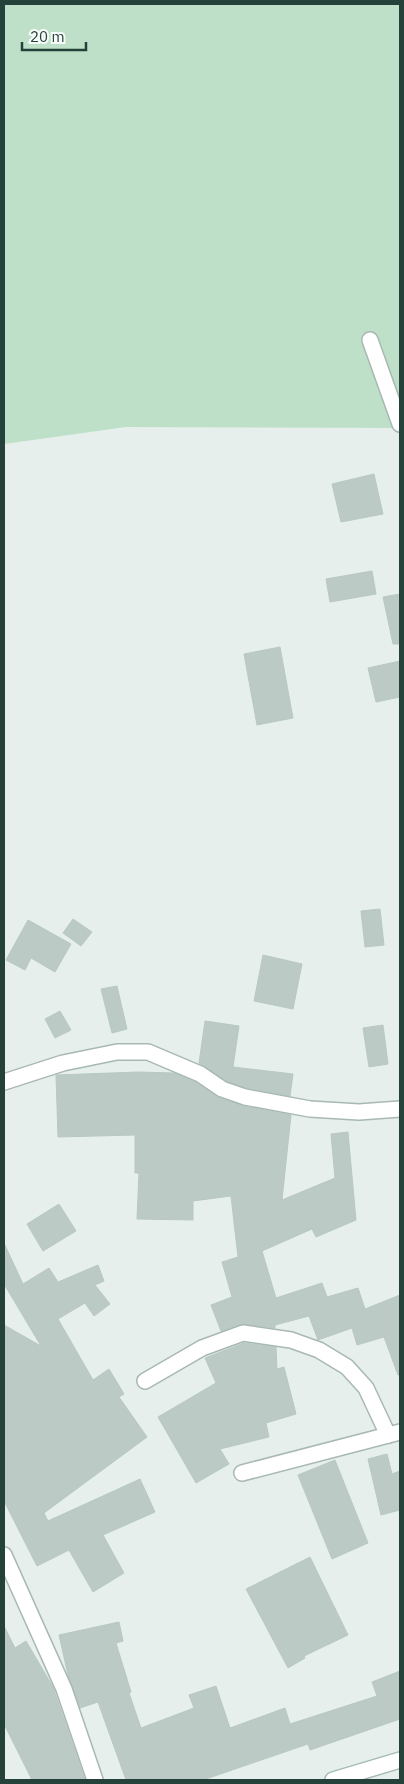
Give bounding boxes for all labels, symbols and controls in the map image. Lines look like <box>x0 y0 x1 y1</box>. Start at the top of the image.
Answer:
scale bar <box>22 20 86 52</box>
text: 20 m <box>30 27 65 46</box>

